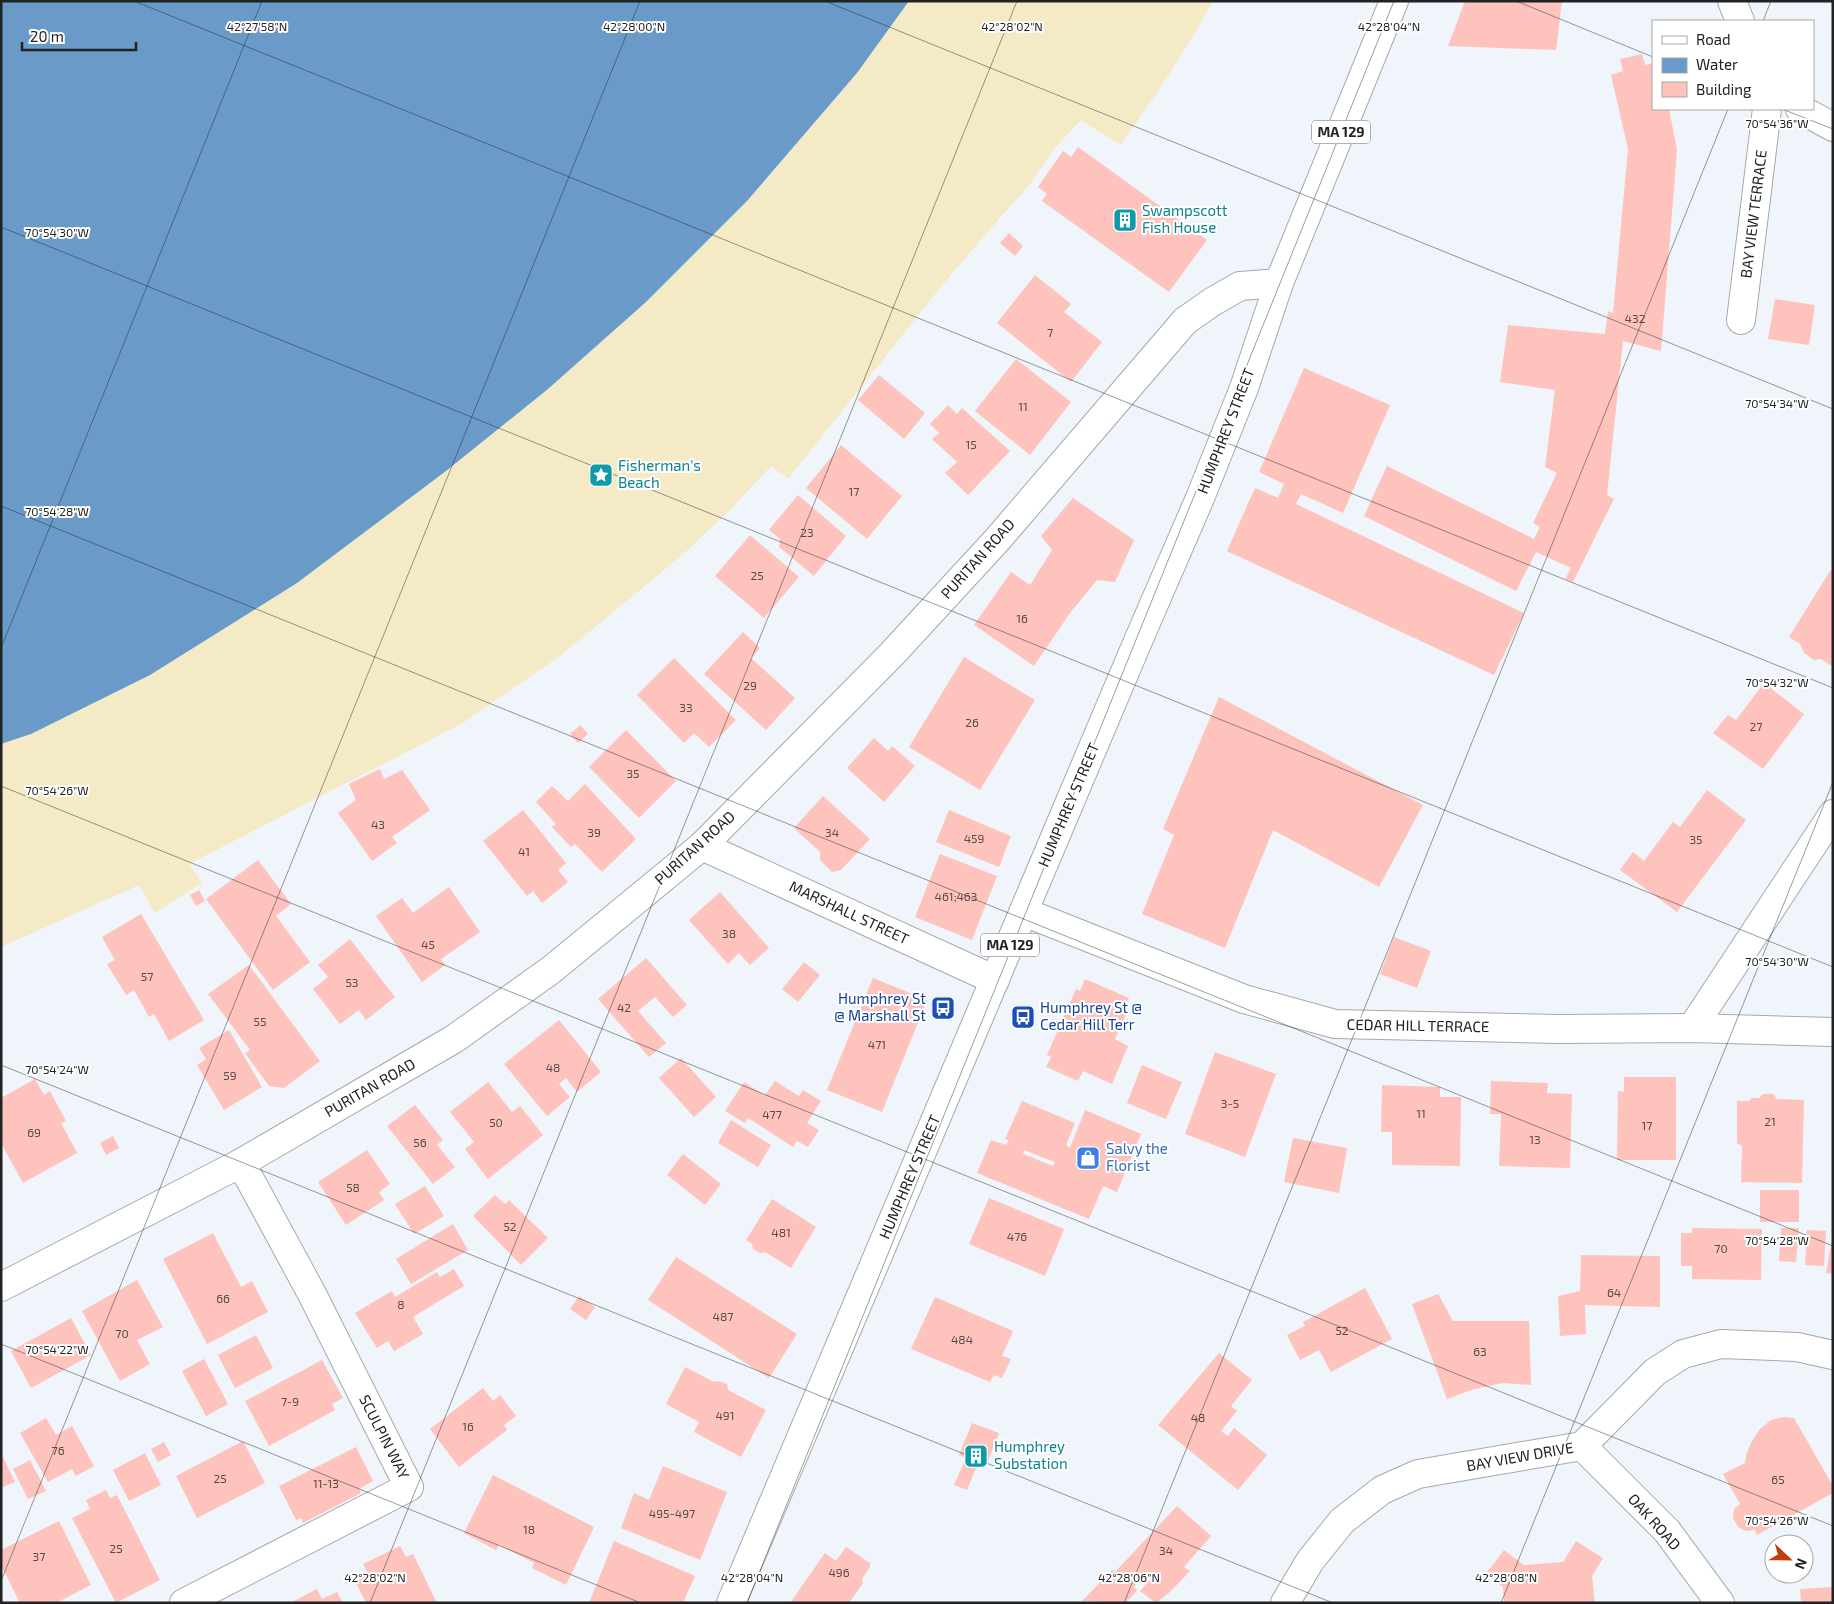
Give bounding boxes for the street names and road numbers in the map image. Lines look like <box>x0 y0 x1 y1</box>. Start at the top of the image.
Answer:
road number: MA 129 <box>1312 120 1370 144</box>
street label: BAY VIEW TERRACE <box>1736 149 1770 279</box>
street label: HUMPHREY STREET <box>1193 365 1257 496</box>
street label: PURITAN ROAD <box>937 515 1018 602</box>
street label: HUMPHREY STREET <box>1034 740 1102 869</box>
street label: PURITAN ROAD <box>651 807 738 888</box>
street label: MARSHALL STREET <box>787 876 912 948</box>
road number: MA 129 <box>981 934 1039 956</box>
street label: CEDAR HILL TERRACE <box>1347 1015 1490 1035</box>
street label: PURITAN ROAD <box>321 1054 418 1120</box>
street label: HUMPHREY STREET <box>875 1112 943 1241</box>
street label: SCULPIN WAY <box>356 1391 414 1482</box>
street label: BAY VIEW DRIVE <box>1465 1438 1575 1474</box>
street label: OAK ROAD <box>1625 1489 1685 1553</box>

